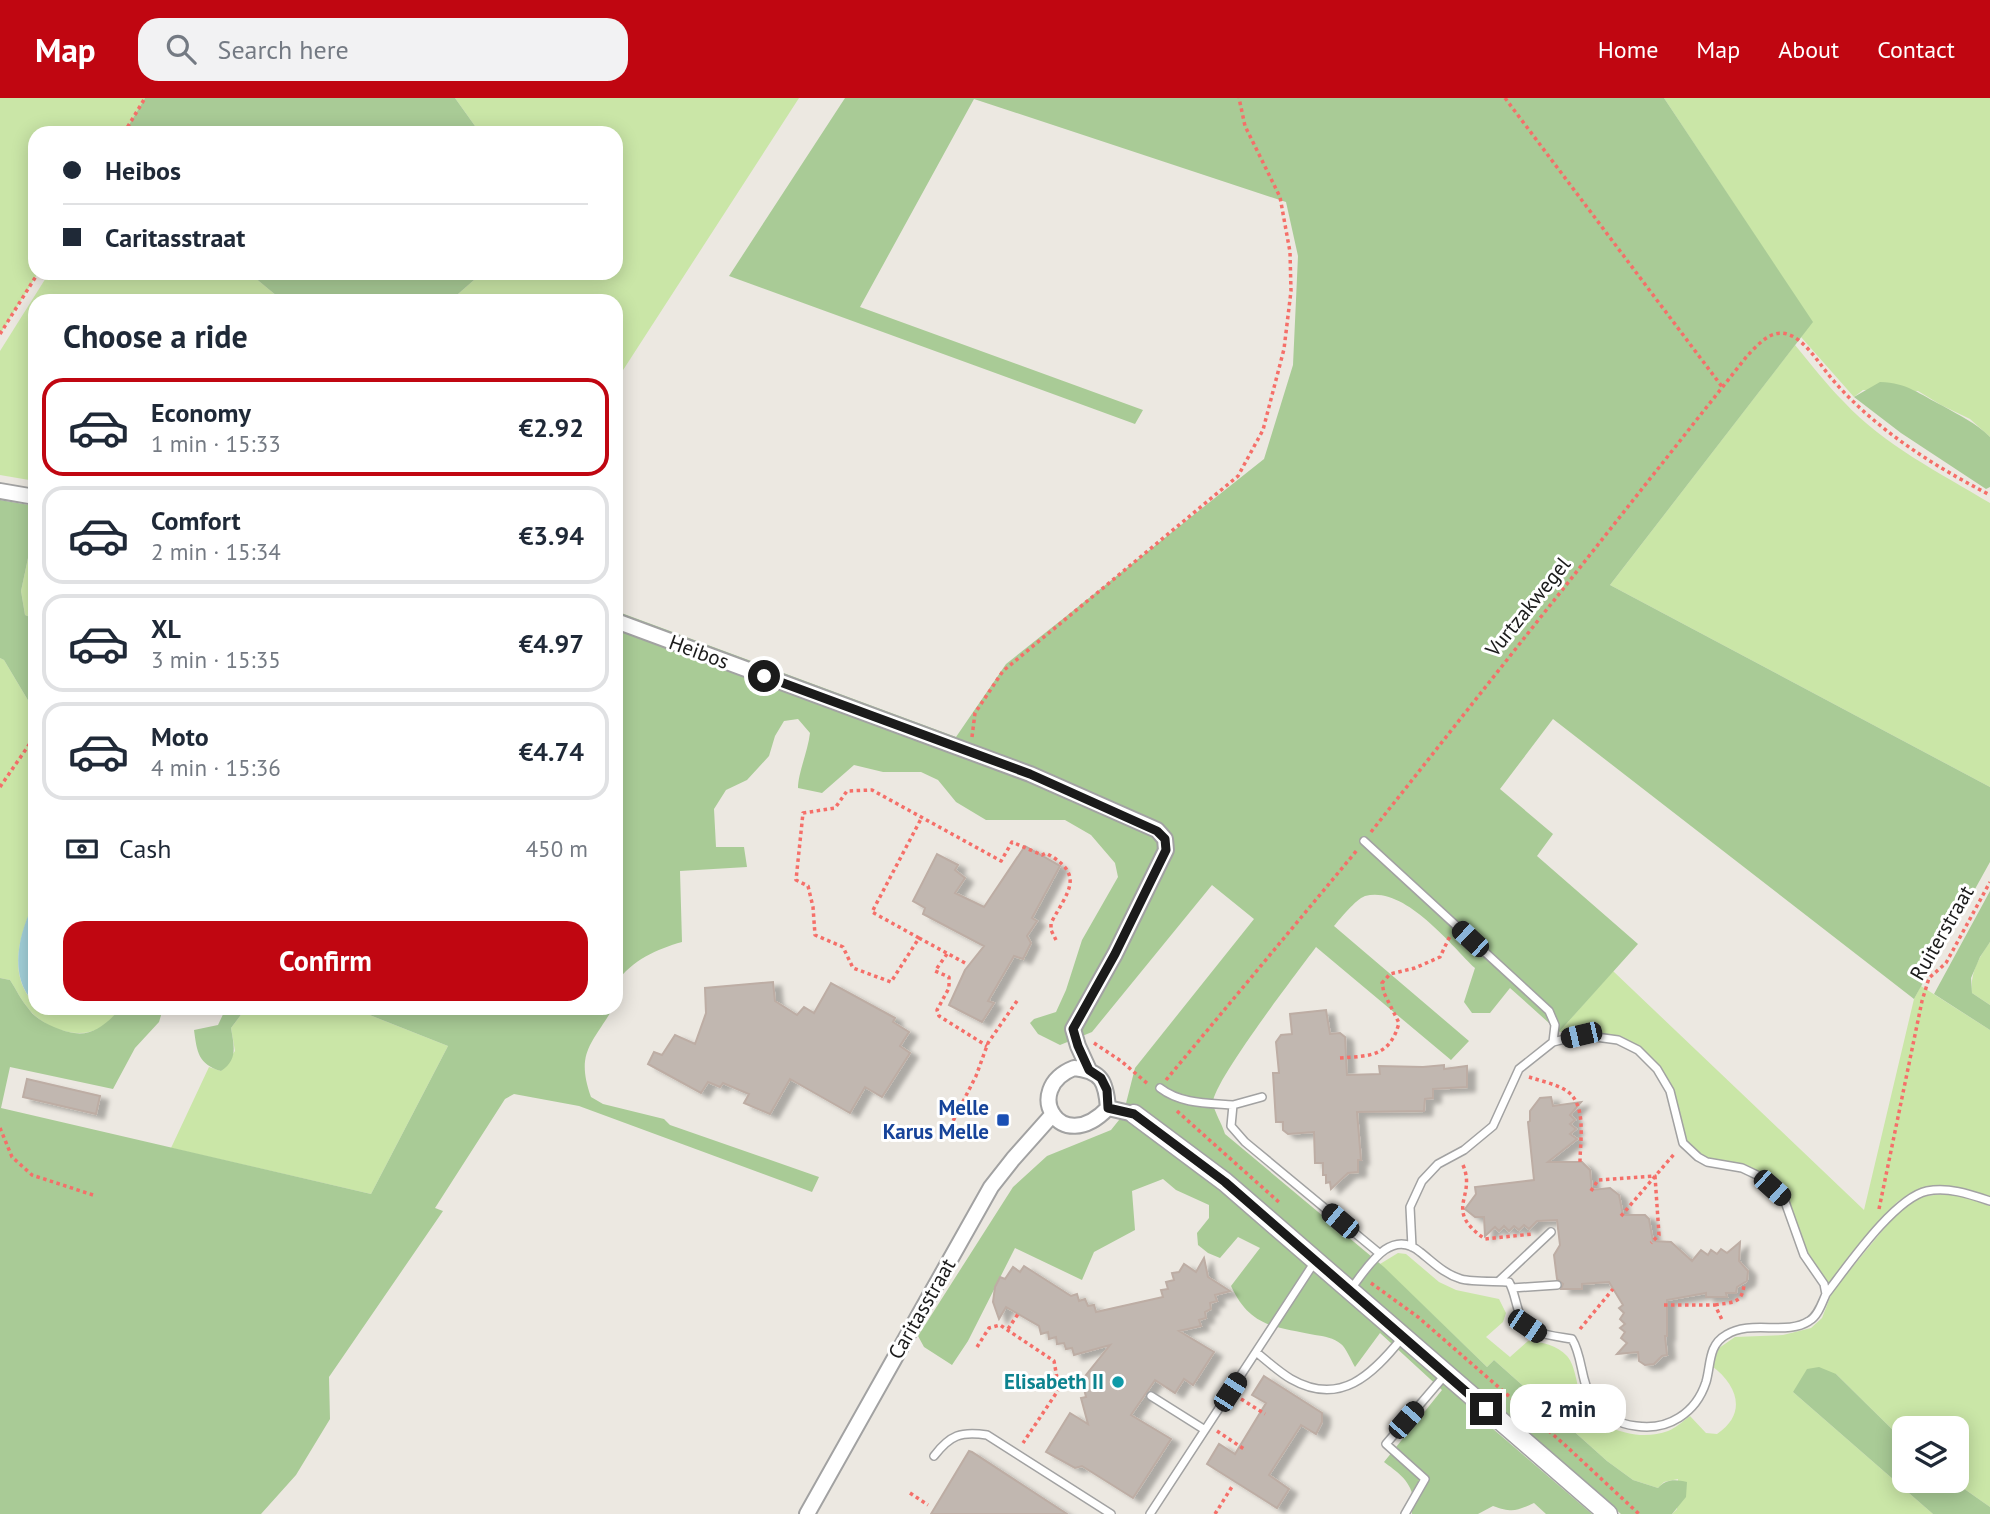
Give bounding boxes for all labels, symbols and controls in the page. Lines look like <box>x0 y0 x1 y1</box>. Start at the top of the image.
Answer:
search box <box>138 18 628 81</box>
text: Map <box>35 28 96 71</box>
icon: search <box>162 30 200 68</box>
text: Search here <box>218 33 349 66</box>
text: Home <box>1598 34 1658 65</box>
text: Map <box>1696 34 1740 65</box>
text: About <box>1778 34 1839 65</box>
text: Contact <box>1877 34 1955 65</box>
text: Heibos <box>105 154 181 187</box>
text: Caritasstraat <box>105 221 245 254</box>
text: Choose a ride <box>63 315 248 357</box>
icon: car <box>67 396 130 459</box>
text: Economy <box>151 396 251 429</box>
text: €2.92 <box>519 411 584 444</box>
text: 1 min · 15:33 <box>151 429 281 458</box>
icon: car <box>67 504 130 567</box>
text: Comfort <box>151 504 241 537</box>
text: €3.94 <box>519 519 584 552</box>
text: 2 min · 15:34 <box>151 537 281 566</box>
street label: Vurtzakwegel <box>1479 551 1576 663</box>
icon: car <box>67 612 130 675</box>
text: XL <box>151 612 181 645</box>
text: €4.97 <box>519 627 584 660</box>
street label: Heibos <box>665 628 733 675</box>
text: 3 min · 15:35 <box>151 645 281 674</box>
route start <box>748 660 780 692</box>
icon: car <box>67 720 130 783</box>
text: Moto <box>151 720 209 753</box>
text: €4.74 <box>519 735 584 768</box>
text: 4 min · 15:36 <box>151 753 281 782</box>
icon: cash <box>63 830 101 868</box>
text: Cash <box>119 832 171 865</box>
text: 450 m <box>526 834 588 863</box>
street label: Ruiterstraat <box>1904 881 1980 985</box>
car <box>1448 917 1493 961</box>
button: Confirm <box>63 921 588 1001</box>
car <box>1559 1020 1604 1050</box>
place label: Melle Karus Melle <box>883 1094 989 1145</box>
marker: Melle Karus Melle <box>995 1112 1011 1128</box>
car <box>1750 1166 1795 1210</box>
car <box>1318 1199 1363 1243</box>
street label: Caritasstraat <box>882 1253 961 1364</box>
car <box>1504 1306 1551 1346</box>
place label: Elisabeth II <box>1004 1368 1104 1395</box>
car <box>1210 1369 1251 1415</box>
marker: Elisabeth II <box>1110 1374 1126 1390</box>
callout: 2 min <box>1510 1384 1626 1434</box>
route end <box>1470 1393 1502 1425</box>
text: 2 min <box>1540 1394 1596 1423</box>
car <box>1385 1397 1428 1443</box>
map controls <box>1892 1416 1969 1493</box>
button: layers <box>1892 1416 1969 1493</box>

